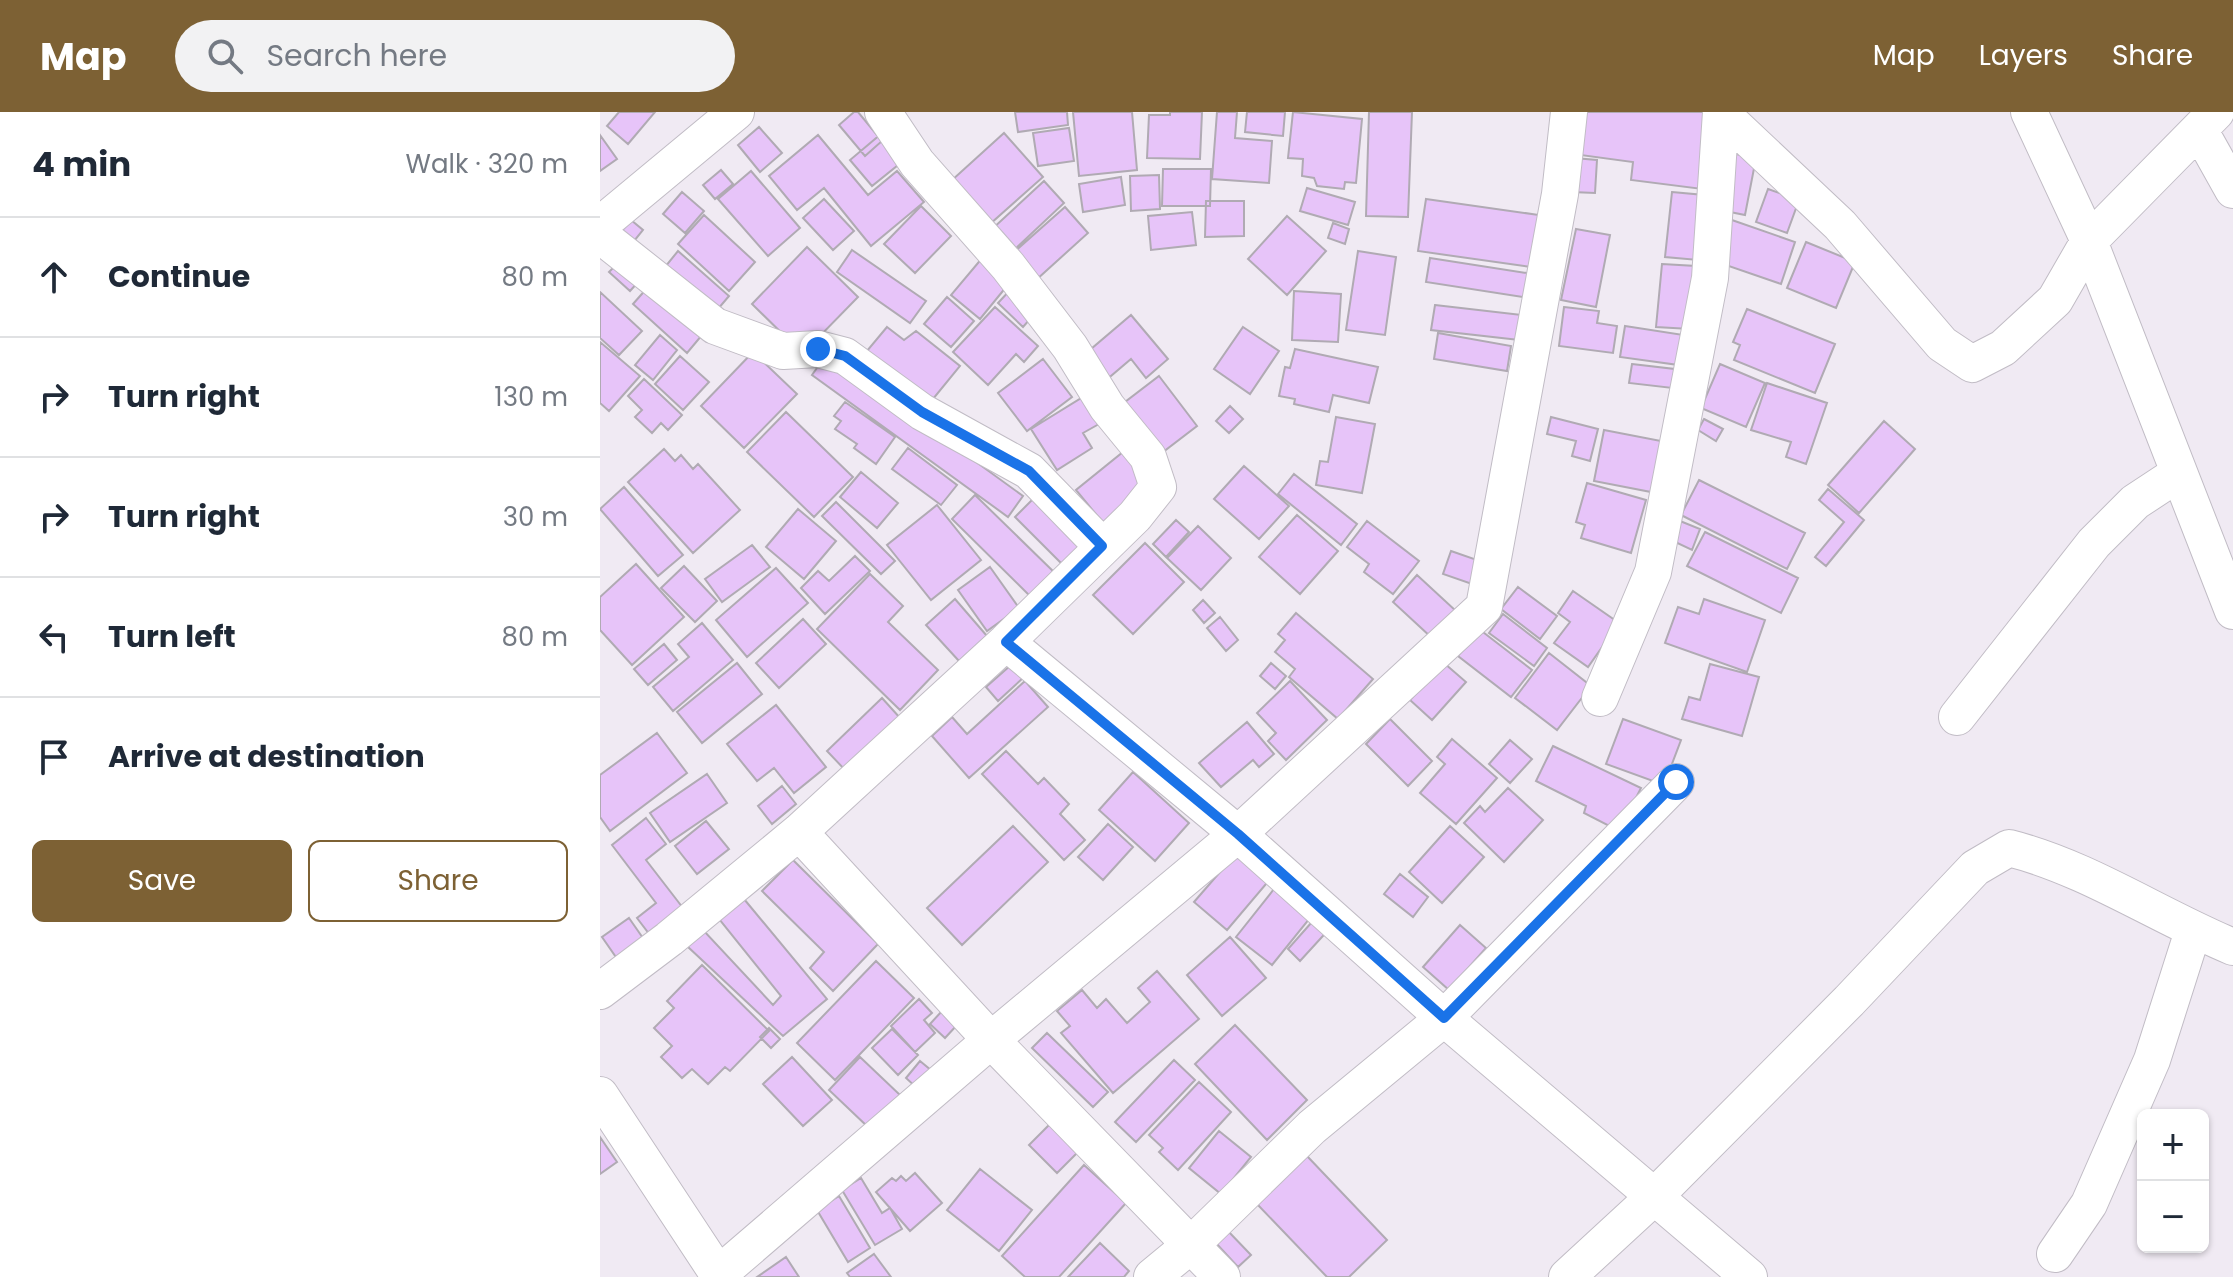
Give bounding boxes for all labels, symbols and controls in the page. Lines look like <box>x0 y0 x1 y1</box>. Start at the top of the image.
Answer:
search box <box>175 20 735 92</box>
text: Map <box>40 30 127 83</box>
icon: search <box>203 34 247 78</box>
text: Search here <box>267 34 447 77</box>
text: Map <box>1873 36 1935 75</box>
text: Layers <box>1979 36 2068 75</box>
text: Share <box>2112 36 2193 75</box>
text: 4 min <box>32 140 131 188</box>
text: Walk · 320 m <box>406 146 568 182</box>
icon: ahead <box>32 255 76 299</box>
text: Continue <box>108 255 250 298</box>
text: 80 m <box>502 259 568 295</box>
route end <box>800 331 836 367</box>
icon: right <box>32 375 76 419</box>
text: Turn right <box>108 375 260 418</box>
text: 130 m <box>494 379 568 415</box>
icon: right <box>32 495 76 539</box>
text: Turn right <box>108 495 260 538</box>
text: 30 m <box>503 499 568 535</box>
icon: left <box>32 615 76 659</box>
text: Turn left <box>108 615 236 658</box>
text: 80 m <box>502 619 568 655</box>
icon: arrive <box>32 735 76 779</box>
text: Arrive at destination <box>108 735 425 778</box>
route start <box>1658 764 1694 800</box>
button: Save <box>32 840 292 922</box>
button: Share <box>308 840 568 922</box>
map controls <box>2137 1109 2209 1253</box>
button: + <box>2137 1109 2209 1181</box>
button: − <box>2137 1181 2209 1253</box>

